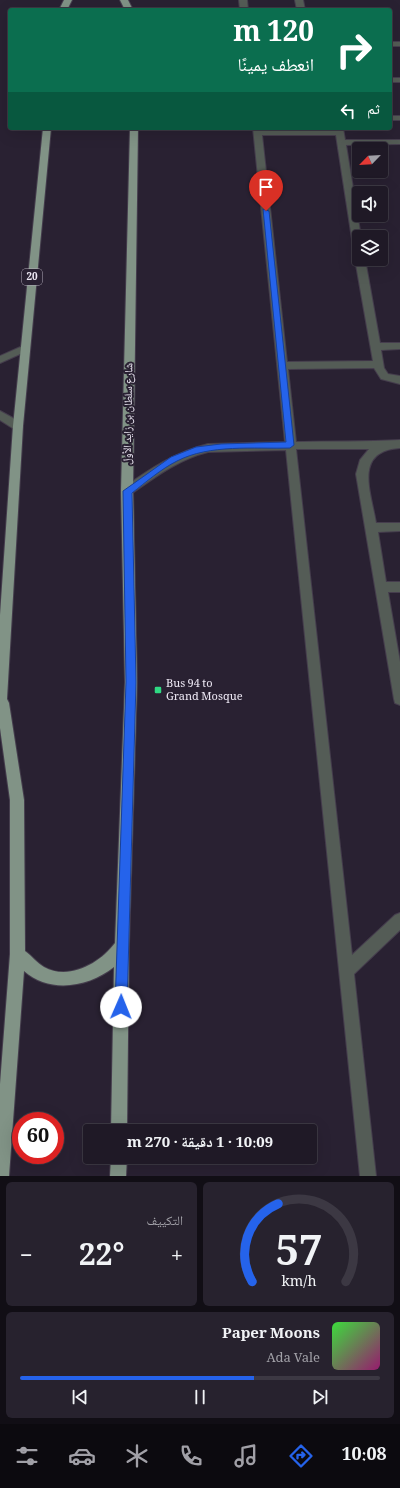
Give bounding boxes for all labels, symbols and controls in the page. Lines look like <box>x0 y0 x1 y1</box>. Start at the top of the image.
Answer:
text: 120 m <box>233 11 314 59</box>
icon: right <box>328 24 380 76</box>
text: انعطف يمينًا <box>237 52 314 82</box>
text: ثم <box>367 98 380 124</box>
icon: left <box>337 100 359 122</box>
north arrow <box>352 142 388 178</box>
map controls <box>352 142 388 266</box>
pin <box>249 170 283 211</box>
icon: arrive <box>255 176 277 198</box>
button: sound <box>352 186 388 222</box>
button: layers <box>352 230 388 266</box>
road number: 20 <box>22 269 42 285</box>
street label: شارع سلطان بن زايد الأول <box>119 363 139 465</box>
place label: Bus 94 to Grand Mosque <box>166 675 243 707</box>
marker: Bus 94 to Grand Mosque <box>153 685 163 695</box>
position arrow <box>100 986 142 1028</box>
speed limit sign: 60 <box>12 1112 64 1164</box>
text: 10:09 · 1 دقيقة · 270 m <box>127 1131 273 1157</box>
text: التكييف <box>147 1211 183 1233</box>
text: 57 <box>275 1221 322 1291</box>
text: 22° <box>79 1233 124 1284</box>
text: − <box>20 1239 33 1277</box>
text: + <box>171 1239 183 1277</box>
text: km/h <box>281 1271 316 1295</box>
text: Paper Moons <box>222 1322 320 1348</box>
text: Ada Vale <box>267 1348 320 1370</box>
icon: previous <box>69 1386 91 1408</box>
icon: pause <box>189 1386 211 1408</box>
icon: next <box>309 1386 331 1408</box>
text: 10:08 <box>341 1441 387 1471</box>
icon: filters <box>13 1442 41 1470</box>
icon: car <box>68 1442 96 1470</box>
icon: climate <box>123 1442 151 1470</box>
icon: phone <box>177 1442 205 1470</box>
icon: music <box>232 1442 260 1470</box>
icon: directions <box>287 1442 315 1470</box>

